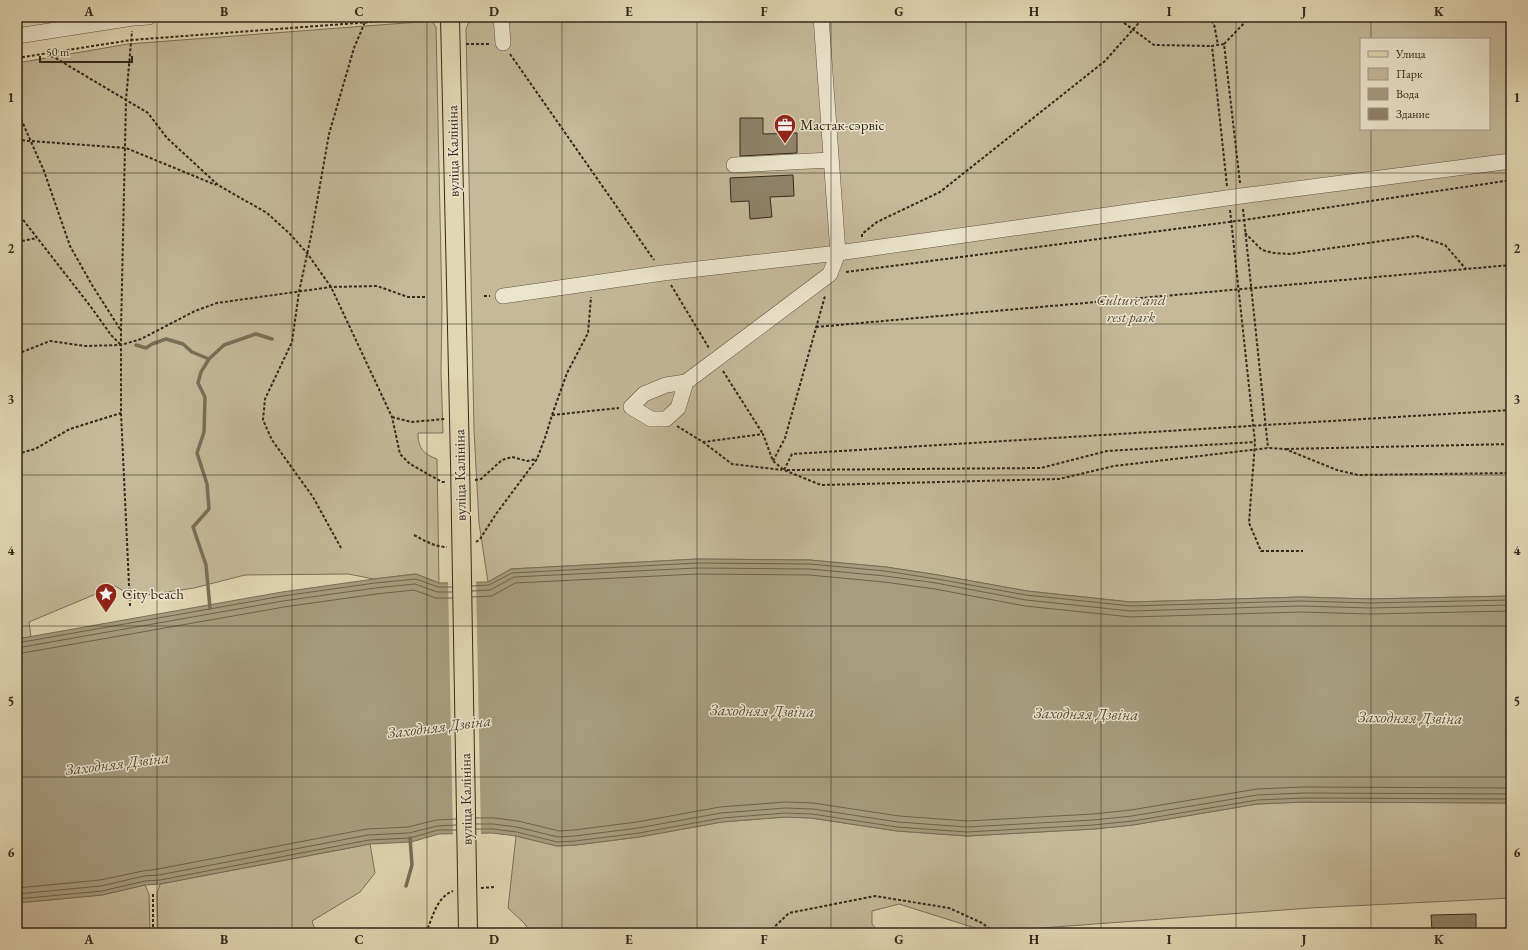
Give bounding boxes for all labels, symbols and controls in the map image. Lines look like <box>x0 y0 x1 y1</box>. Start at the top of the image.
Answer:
text: A <box>83 3 94 20</box>
text: B <box>220 3 228 20</box>
text: C <box>354 3 364 20</box>
text: D <box>489 3 499 20</box>
text: E <box>625 3 633 20</box>
text: F <box>760 3 768 20</box>
text: G <box>894 3 904 20</box>
text: H <box>1029 3 1040 20</box>
text: I <box>1167 3 1172 20</box>
text: J <box>1300 3 1307 20</box>
text: K <box>1434 3 1445 20</box>
scale bar <box>40 38 132 64</box>
legend <box>1360 38 1490 130</box>
text: 50 m <box>46 44 70 60</box>
text: Улица <box>1395 46 1426 62</box>
text: Парк <box>1396 66 1423 82</box>
text: Вода <box>1396 86 1419 102</box>
text: 1 <box>8 89 15 106</box>
text: 1 <box>1514 89 1521 106</box>
street label: вуліца Калініна <box>442 105 463 197</box>
text: Здание <box>1396 106 1430 122</box>
office icon: Мастак-сэрвіс <box>772 112 798 145</box>
place label: Мастак-сэрвіс <box>800 115 885 134</box>
text: 2 <box>8 240 15 257</box>
text: 2 <box>1514 240 1521 257</box>
park label: Culture and rest park <box>1096 290 1166 326</box>
text: 3 <box>8 391 15 408</box>
text: 3 <box>1514 391 1521 408</box>
street label: вуліца Калініна <box>449 429 470 521</box>
text: 4 <box>8 542 15 559</box>
text: 4 <box>1514 542 1521 559</box>
place icon: City beach <box>93 581 119 614</box>
place label: City beach <box>122 584 184 603</box>
text: 5 <box>8 693 14 710</box>
text: 5 <box>1514 693 1520 710</box>
water label: Заходняя Дзвіна <box>709 699 815 722</box>
water label: Заходняя Дзвіна <box>1033 702 1139 725</box>
water label: Заходняя Дзвіна <box>1357 706 1463 729</box>
water label: Заходняя Дзвіна <box>386 710 492 743</box>
water label: Заходняя Дзвіна <box>64 747 170 780</box>
street label: вуліца Калініна <box>455 753 476 845</box>
text: 6 <box>8 844 15 861</box>
text: 6 <box>1514 844 1521 861</box>
text: A <box>83 931 94 948</box>
text: B <box>220 931 228 948</box>
text: C <box>354 931 364 948</box>
text: D <box>489 931 499 948</box>
text: E <box>625 931 633 948</box>
text: F <box>760 931 768 948</box>
text: G <box>894 931 904 948</box>
text: H <box>1029 931 1040 948</box>
text: I <box>1167 931 1172 948</box>
text: J <box>1300 931 1307 948</box>
text: K <box>1434 931 1445 948</box>

